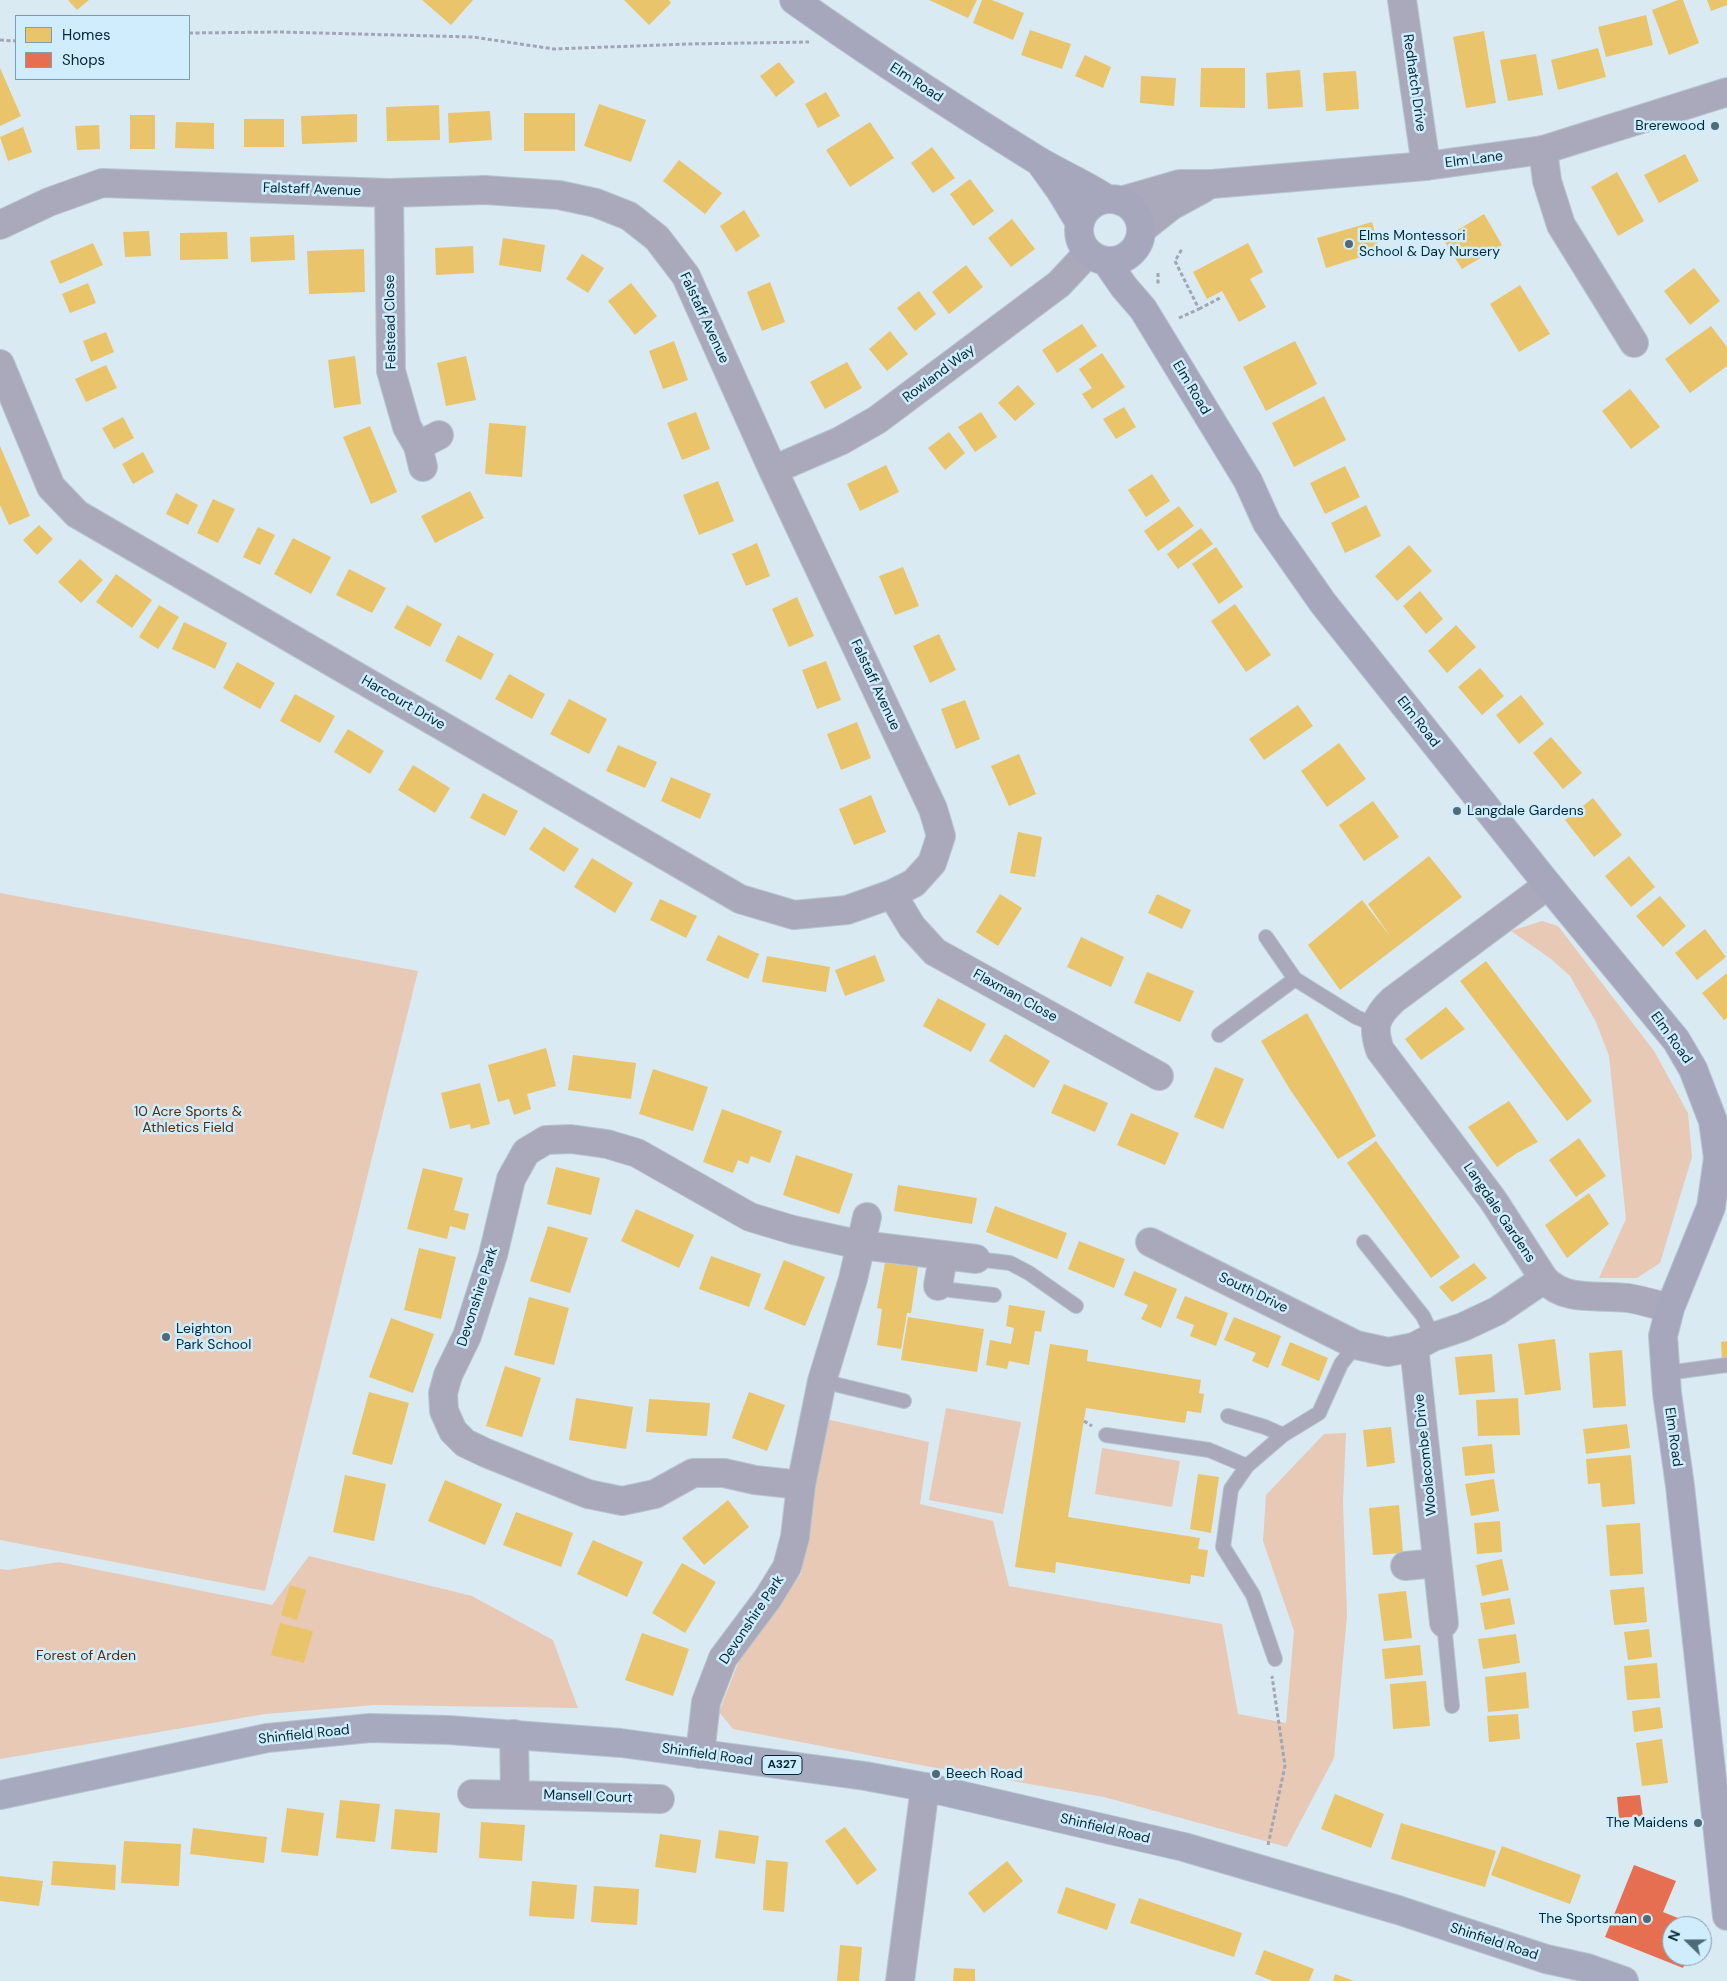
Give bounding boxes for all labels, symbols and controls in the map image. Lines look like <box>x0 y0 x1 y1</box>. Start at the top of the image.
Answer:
legend <box>15 15 190 80</box>
text: Homes <box>62 25 111 45</box>
street label: Redhatch Drive <box>1399 33 1429 133</box>
text: Shops <box>62 50 105 70</box>
street label: Elm Road <box>886 60 946 106</box>
place label: Brerewood <box>1635 118 1705 134</box>
marker: Brerewood <box>1709 120 1721 132</box>
street label: Elm Lane <box>1444 148 1504 172</box>
street label: Falstaff Avenue <box>263 180 361 200</box>
place label: Elms Montessori School & Day Nursery <box>1359 228 1500 260</box>
marker: Elms Montessori School & Day Nursery <box>1343 238 1355 250</box>
street label: Falstaff Avenue <box>676 270 732 366</box>
street label: Felstead Close <box>382 274 400 370</box>
street label: Rowland Way <box>900 341 978 407</box>
street label: Elm Road <box>1168 358 1214 418</box>
street label: Falstaff Avenue <box>847 637 903 733</box>
street label: Harcourt Drive <box>358 672 448 734</box>
street label: Elm Road <box>1393 693 1443 751</box>
place label: Langdale Gardens <box>1467 803 1584 819</box>
marker: Langdale Gardens <box>1451 805 1463 817</box>
street label: Flaxman Close <box>970 966 1060 1026</box>
street label: Elm Road <box>1647 1009 1695 1067</box>
park label: 10 Acre Sports & Athletics Field <box>134 1104 242 1136</box>
street label: Langdale Gardens <box>1459 1160 1539 1266</box>
street label: Devonshire Park <box>454 1245 502 1349</box>
street label: South Drive <box>1216 1269 1290 1317</box>
place label: Leighton Park School <box>176 1321 251 1354</box>
marker: Leighton Park School <box>160 1331 172 1343</box>
street label: Woolacombe Drive <box>1411 1393 1441 1517</box>
street label: Elm Road <box>1661 1406 1685 1468</box>
street label: Devonshire Park <box>716 1572 788 1668</box>
park label: Forest of Arden <box>36 1648 136 1664</box>
street label: Shinfield Road <box>258 1722 350 1748</box>
street label: Shinfield Road <box>660 1740 754 1770</box>
road number: A327 <box>762 1756 802 1774</box>
place label: Beech Road <box>946 1766 1023 1782</box>
marker: Beech Road <box>930 1768 942 1780</box>
street label: Mansell Court <box>543 1787 633 1807</box>
street label: Shinfield Road <box>1058 1811 1152 1847</box>
place label: The Maidens <box>1606 1815 1688 1831</box>
marker: The Maidens <box>1692 1817 1704 1829</box>
place label: The Sportsman <box>1538 1911 1637 1927</box>
marker: The Sportsman <box>1641 1913 1653 1925</box>
north arrow <box>1662 1916 1712 1966</box>
street label: Shinfield Road <box>1448 1920 1540 1964</box>
text: N <box>1664 1928 1684 1944</box>

